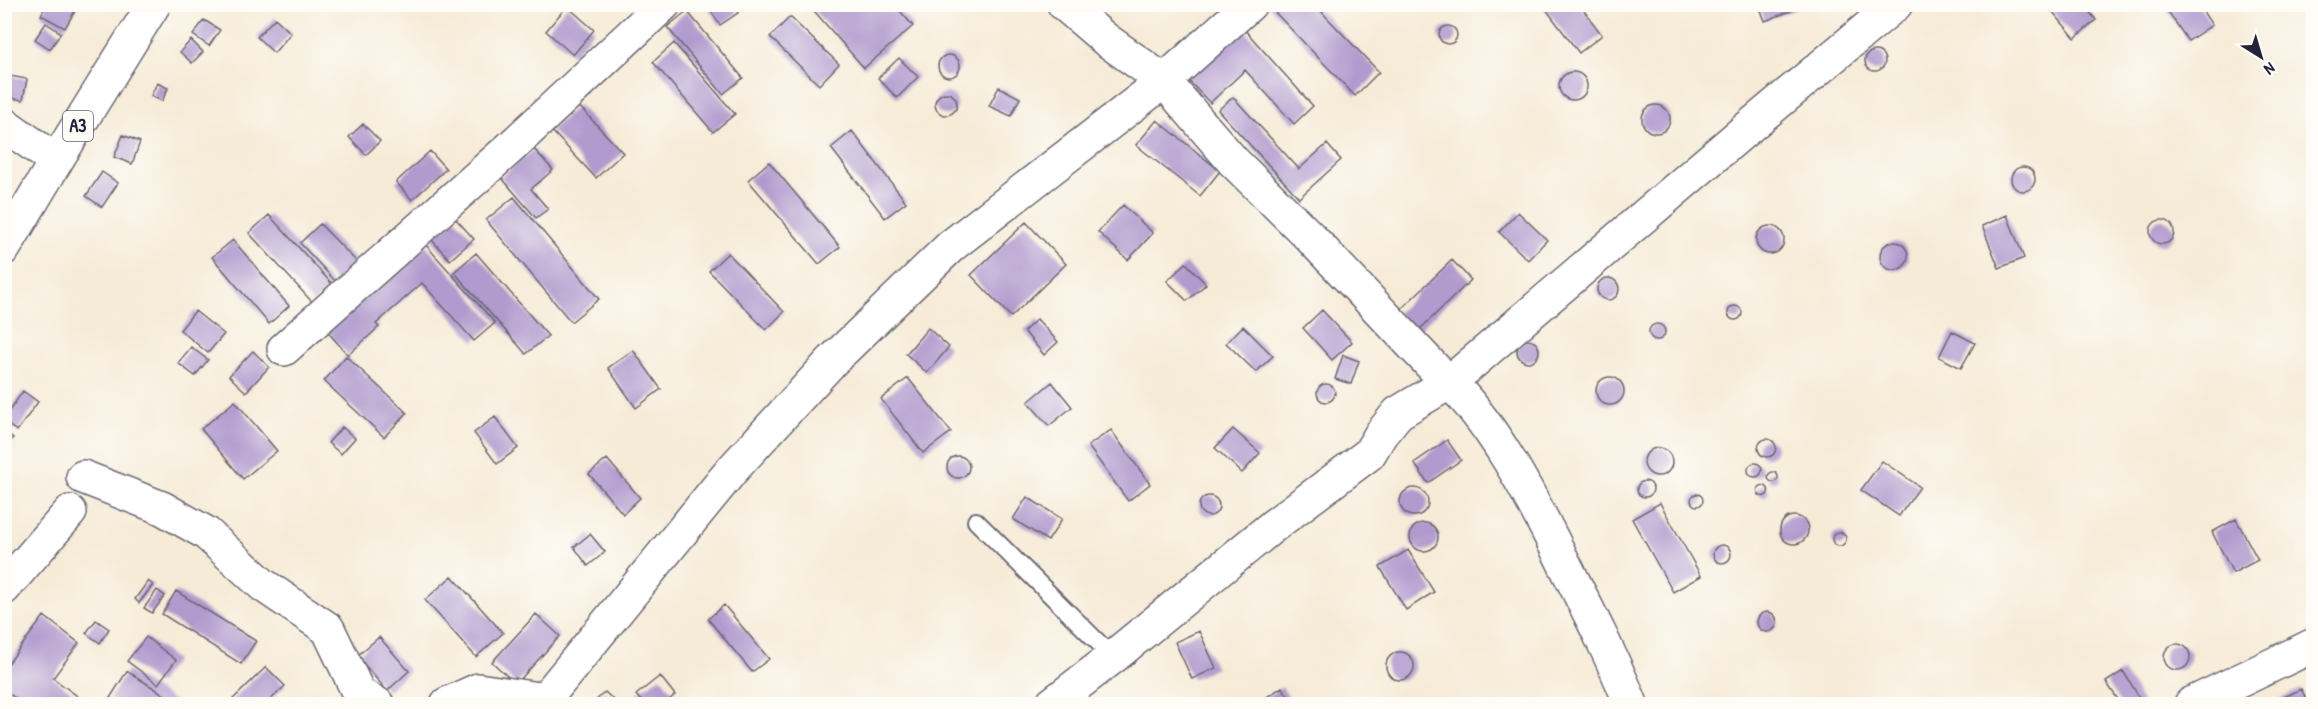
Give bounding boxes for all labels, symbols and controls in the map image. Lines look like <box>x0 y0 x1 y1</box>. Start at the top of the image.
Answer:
north arrow <box>2231 27 2291 87</box>
text: N <box>2260 58 2280 81</box>
road number: A3 <box>63 111 93 141</box>

